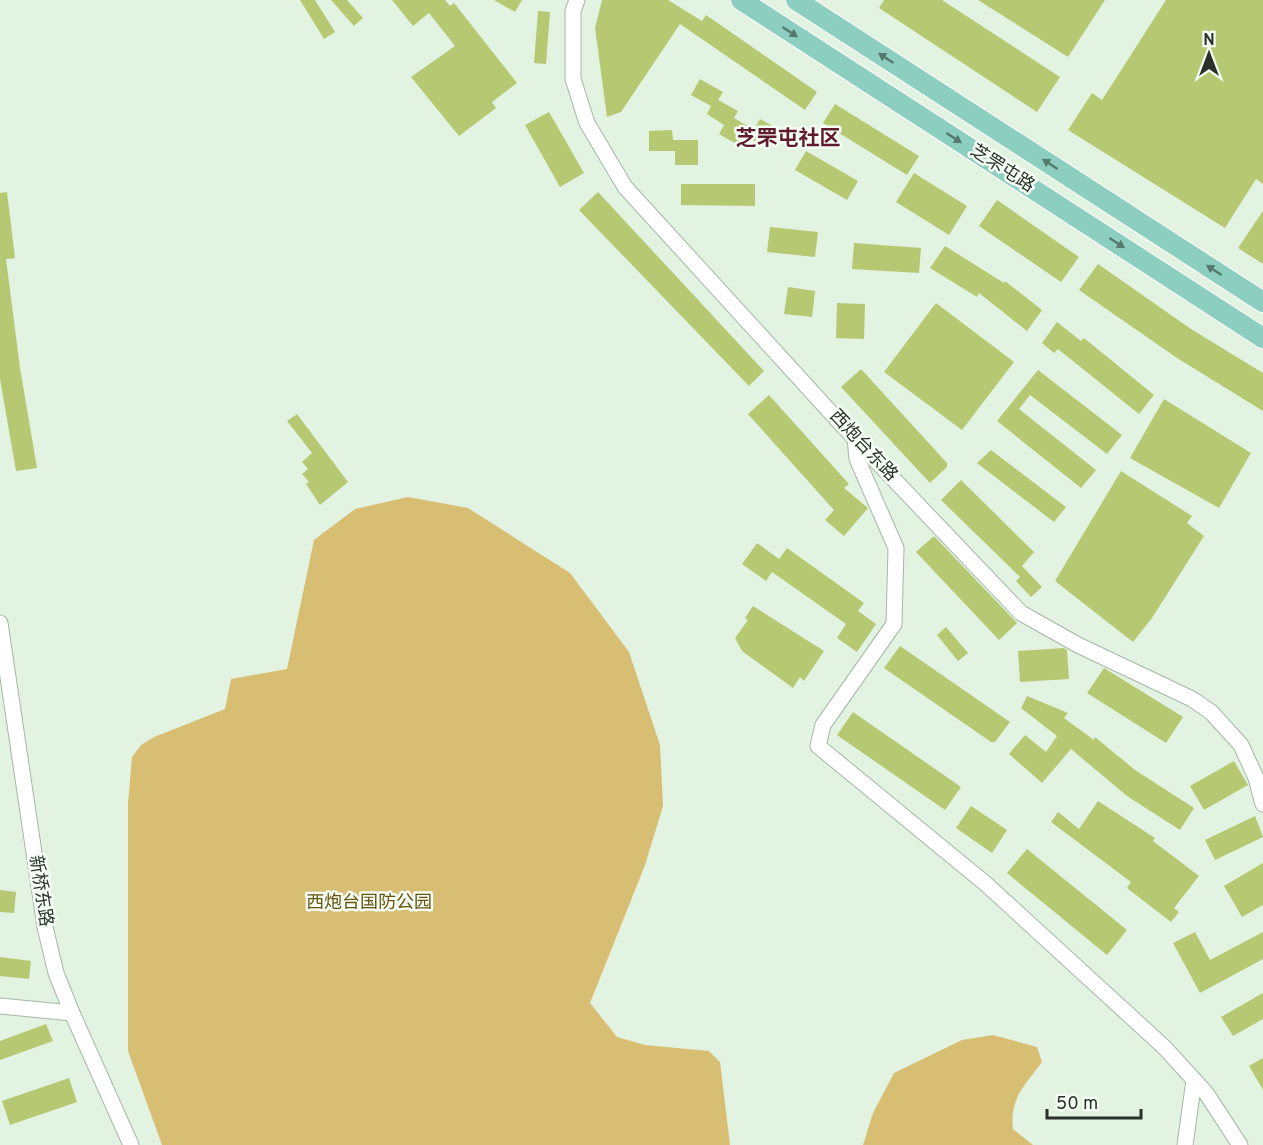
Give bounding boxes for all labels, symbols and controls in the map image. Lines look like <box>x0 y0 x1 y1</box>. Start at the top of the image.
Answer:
north arrow <box>1179 24 1239 84</box>
one-way arrow <box>782 26 798 37</box>
text: N <box>1203 31 1215 51</box>
one-way arrow <box>878 53 895 64</box>
district label: 芝罘屯社区 <box>736 126 841 153</box>
one-way arrow <box>945 132 962 143</box>
street label: 芝罘屯路 <box>966 140 1038 198</box>
one-way arrow <box>1042 159 1058 170</box>
one-way arrow <box>1109 238 1125 249</box>
one-way arrow <box>1206 265 1222 276</box>
street label: 西炮台东路 <box>824 405 902 487</box>
street label: 新桥东路 <box>23 854 57 928</box>
park label: 西炮台国防公园 <box>306 892 432 915</box>
scale bar <box>1047 1082 1142 1120</box>
text: 50 m <box>1056 1093 1098 1116</box>

